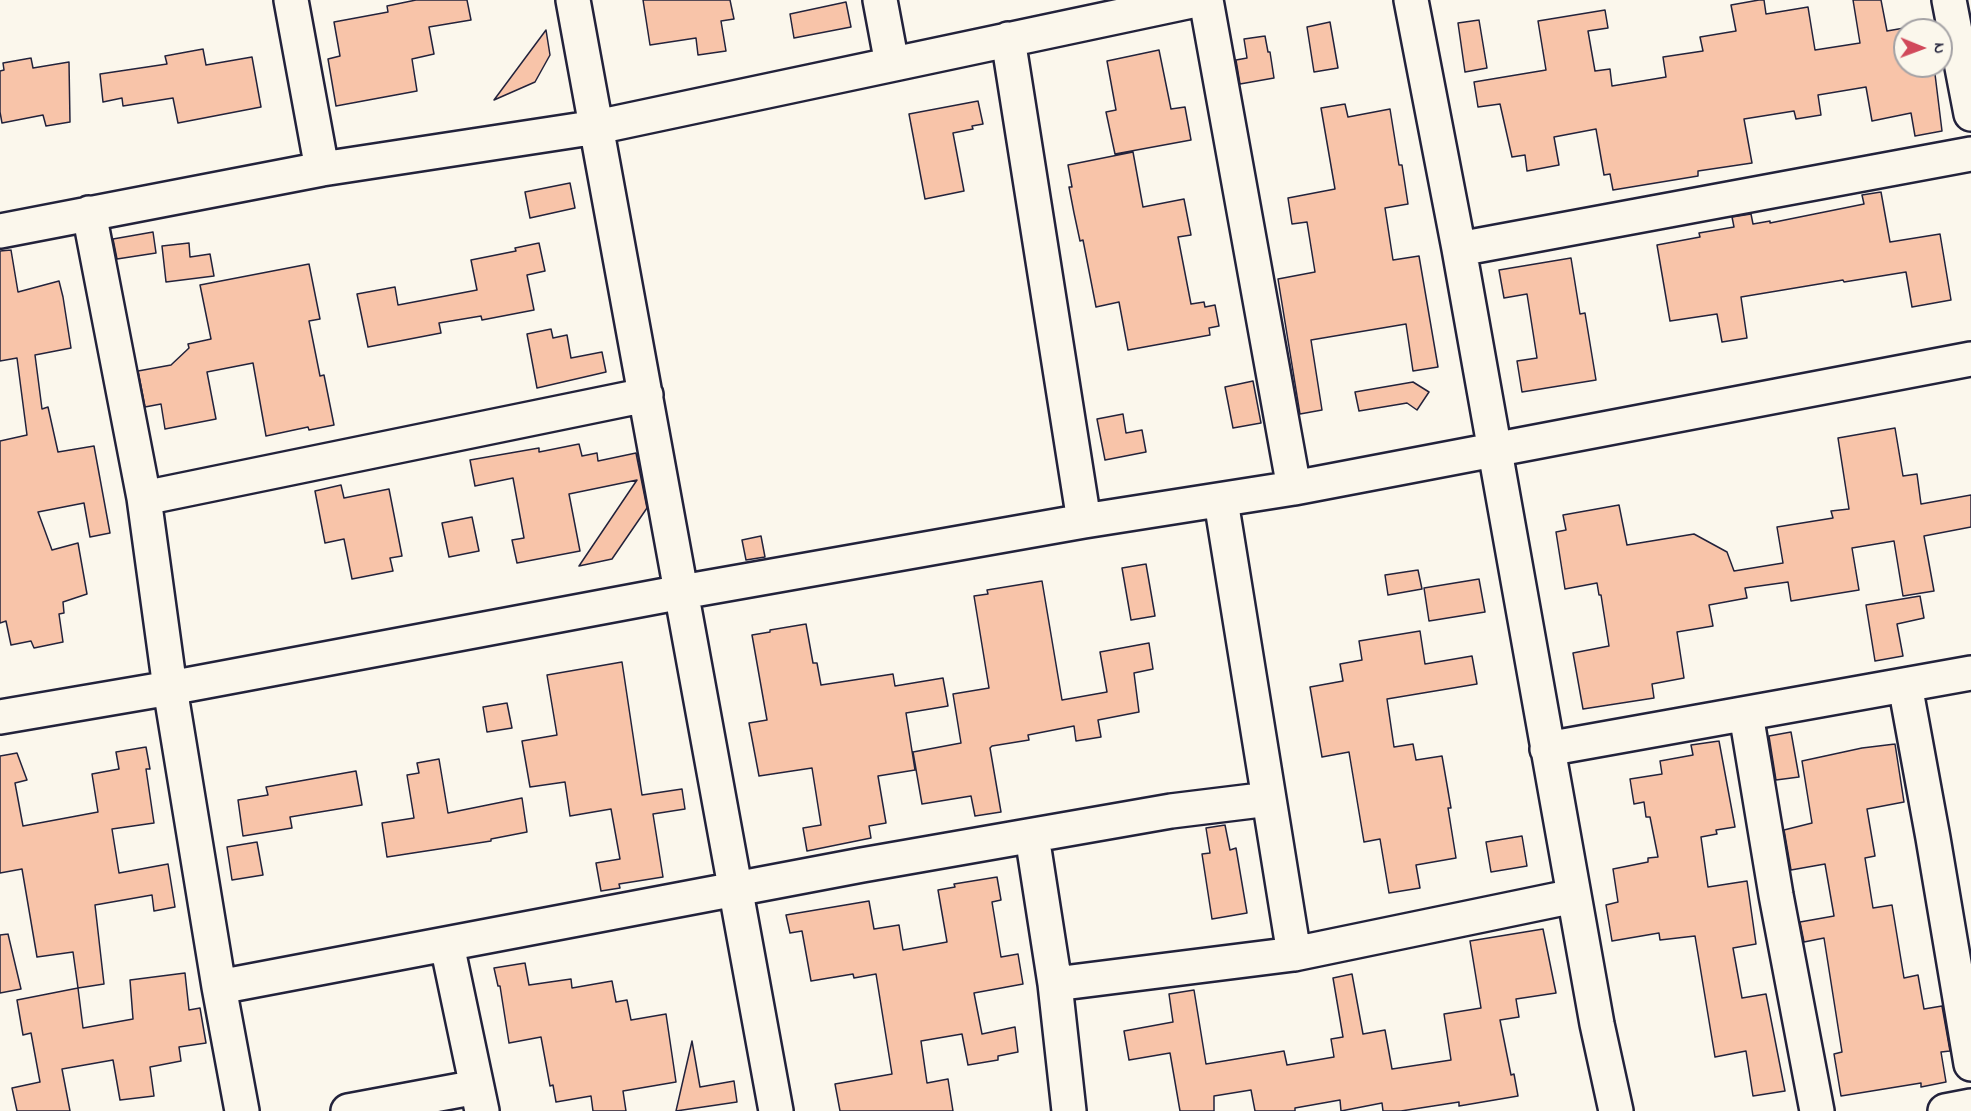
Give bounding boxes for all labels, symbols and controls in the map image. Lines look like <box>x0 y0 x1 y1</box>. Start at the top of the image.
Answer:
north arrow <box>1893 18 1953 78</box>
text: N <box>1927 43 1951 54</box>

